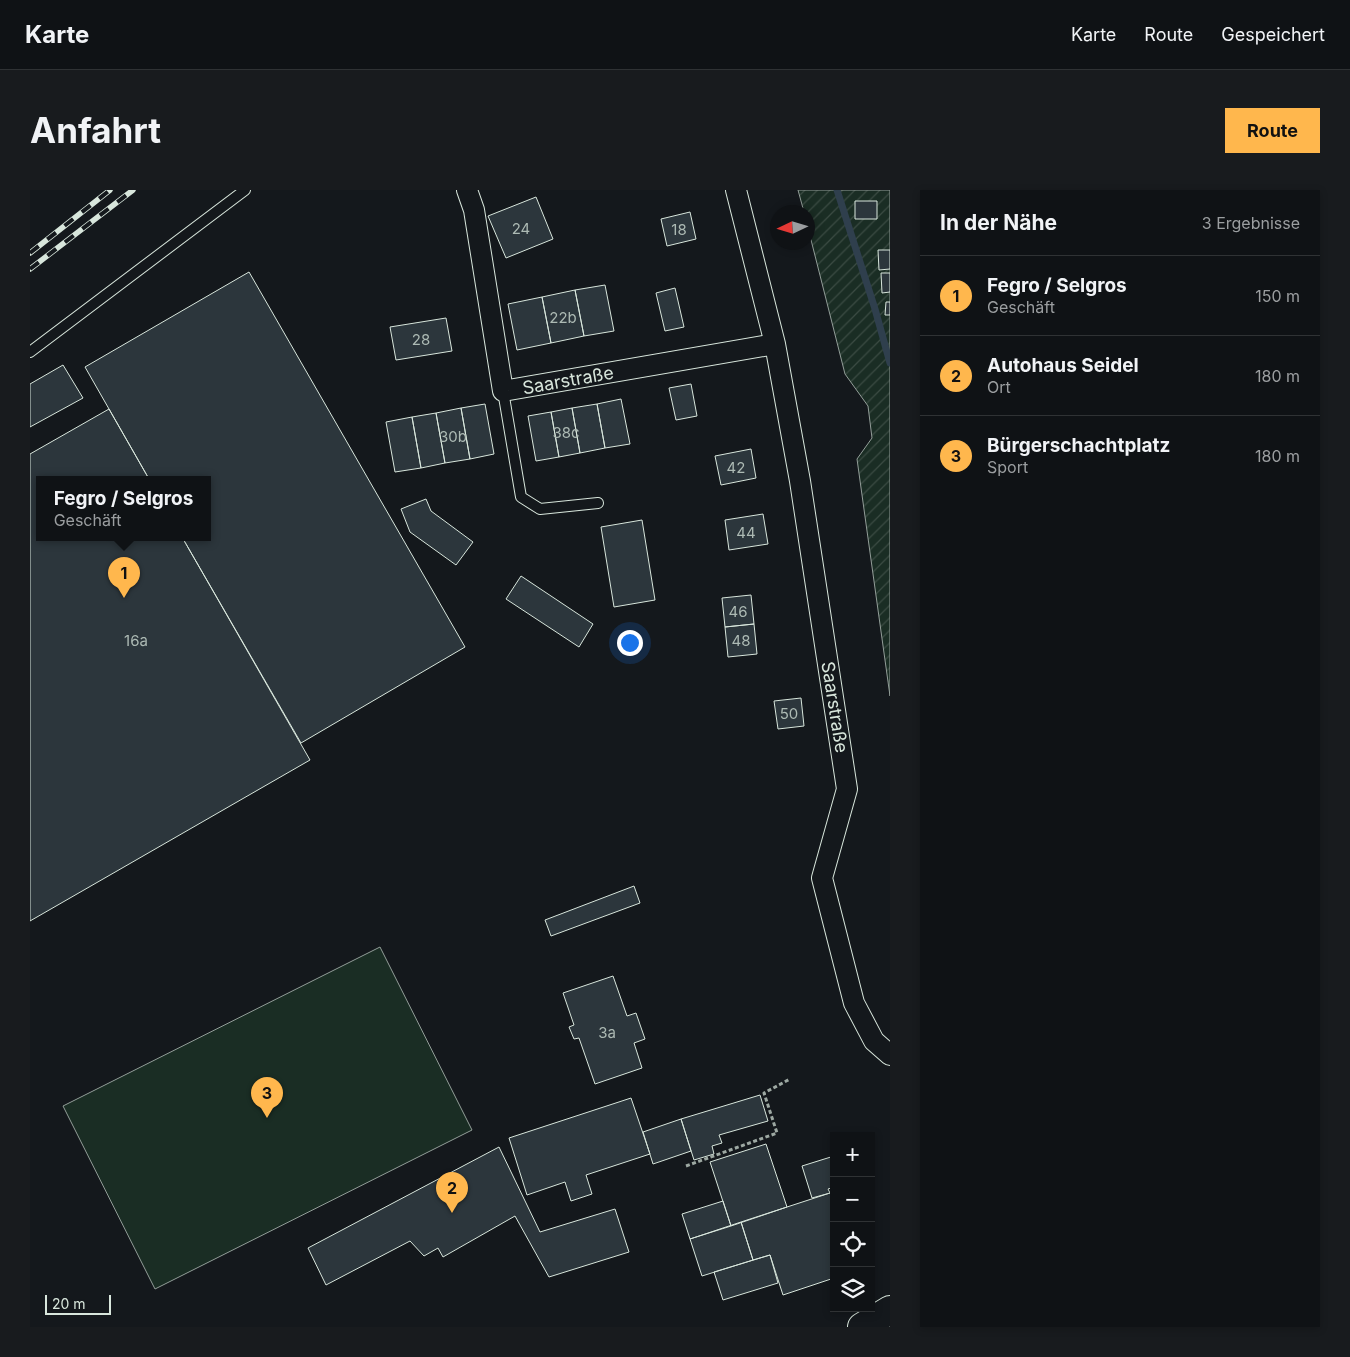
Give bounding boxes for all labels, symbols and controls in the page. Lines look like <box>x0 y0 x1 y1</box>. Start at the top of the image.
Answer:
text: Karte <box>25 20 89 49</box>
text: Karte <box>1071 24 1116 45</box>
text: Route <box>1144 24 1193 45</box>
text: Gespeichert <box>1221 24 1325 45</box>
button: Route <box>1225 108 1320 153</box>
text: Anfahrt <box>30 109 161 151</box>
north arrow <box>770 205 815 250</box>
text: In der Nähe <box>940 210 1057 235</box>
text: 3 Ergebnisse <box>1202 213 1300 233</box>
house number: 24 <box>512 219 530 238</box>
house number: 18 <box>671 220 687 239</box>
text: Fegro / Selgros <box>987 274 1127 297</box>
text: 1 <box>953 286 959 306</box>
text: 150 m <box>1255 286 1300 306</box>
text: Geschäft <box>987 297 1055 317</box>
house number: 22b <box>549 308 577 327</box>
house number: 28 <box>412 330 430 349</box>
text: Autohaus Seidel <box>987 354 1139 377</box>
street label: Saarstraße <box>521 362 615 398</box>
text: 2 <box>951 366 961 386</box>
text: 180 m <box>1255 366 1300 386</box>
text: Ort <box>987 377 1011 397</box>
house number: 38c <box>552 423 580 442</box>
house number: 30b <box>439 427 467 446</box>
text: Bürgerschachtplatz <box>987 434 1170 457</box>
text: 3 <box>951 446 961 466</box>
text: 180 m <box>1255 446 1300 466</box>
text: Sport <box>987 457 1028 477</box>
house number: 42 <box>727 458 745 477</box>
popup <box>36 476 211 541</box>
text: Fegro / Selgros <box>54 487 193 510</box>
text: Geschäft <box>54 510 122 530</box>
house number: 44 <box>736 523 756 542</box>
pin: 1 <box>108 557 140 598</box>
house number: 46 <box>729 602 748 621</box>
your location <box>617 630 643 656</box>
house number: 16a <box>124 631 148 650</box>
house number: 48 <box>732 631 750 650</box>
street label: Saarstraße <box>817 660 853 754</box>
house number: 50 <box>780 704 798 723</box>
house number: 3a <box>598 1023 616 1042</box>
pin: 3 <box>251 1077 283 1118</box>
map controls <box>830 1132 875 1312</box>
button: + <box>830 1132 875 1177</box>
pin: 2 <box>436 1172 468 1213</box>
button: − <box>830 1177 875 1222</box>
button: locate <box>830 1222 875 1267</box>
button: layers <box>830 1267 875 1312</box>
scale bar <box>45 1292 111 1315</box>
text: 20 m <box>52 1295 86 1312</box>

